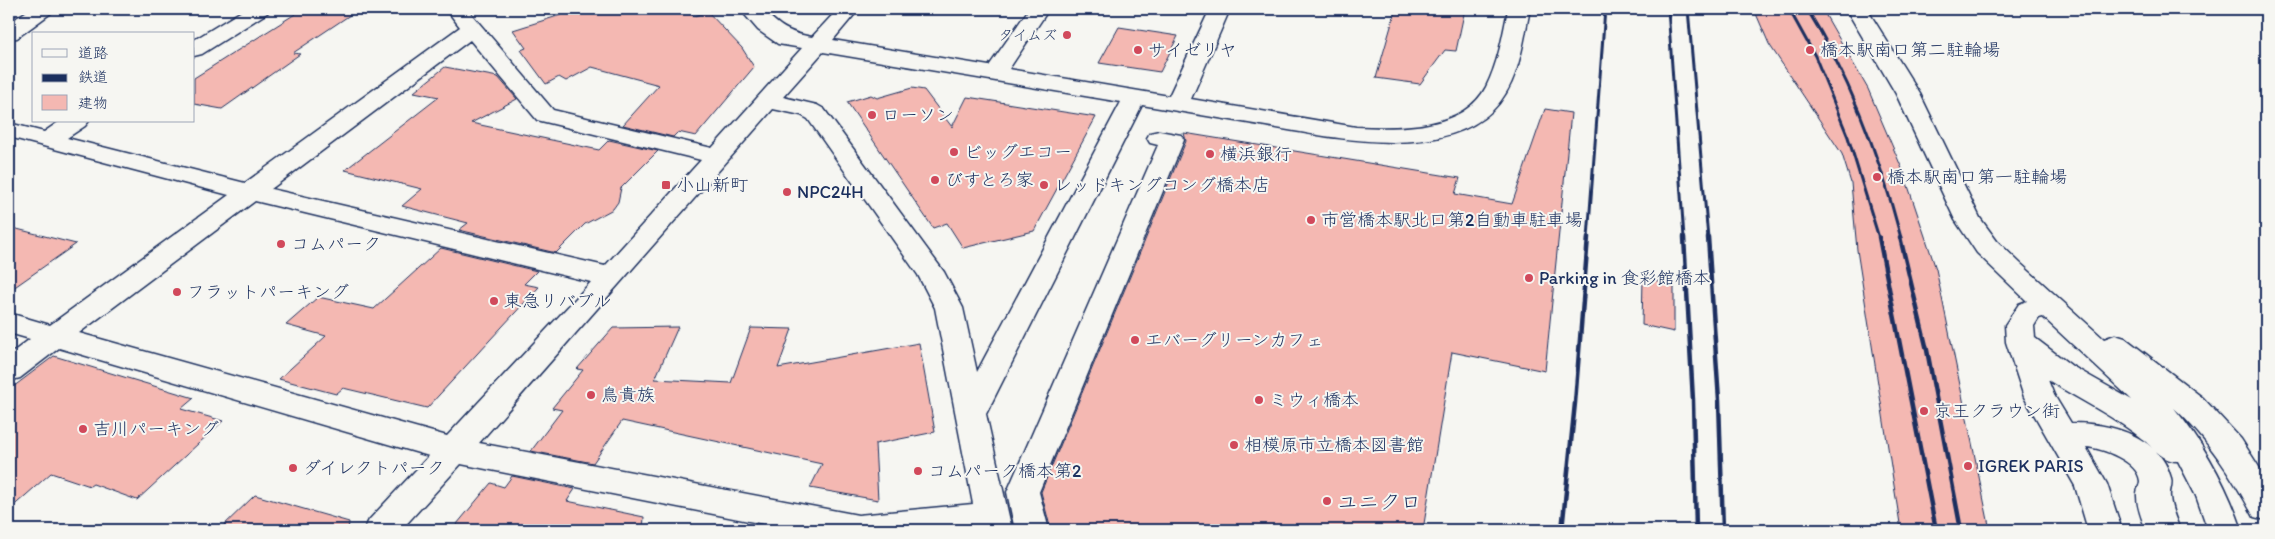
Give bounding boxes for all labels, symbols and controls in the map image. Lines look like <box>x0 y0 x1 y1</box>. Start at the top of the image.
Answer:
place label: タイムズ <box>998 26 1057 44</box>
marker: タイムズ <box>1061 29 1073 41</box>
legend <box>32 32 195 122</box>
place label: サイゼリヤ <box>1148 39 1237 61</box>
place label: 橋本駅南口第二駐輪場 <box>1820 39 2000 61</box>
text: 道路 <box>78 44 108 62</box>
marker: サイゼリヤ <box>1132 44 1144 56</box>
marker: 橋本駅南口第二駐輪場 <box>1804 44 1816 56</box>
text: 鉄道 <box>78 68 108 86</box>
text: 建物 <box>78 94 108 112</box>
place label: ローソン <box>882 104 954 126</box>
marker: ローソン <box>866 109 878 121</box>
place label: ビッグエコー <box>964 141 1072 163</box>
place label: 横浜銀行 <box>1220 143 1292 165</box>
marker: ビッグエコー <box>948 146 960 158</box>
marker: 横浜銀行 <box>1204 148 1216 160</box>
place label: 橋本駅南口第一駐輪場 <box>1887 166 2067 188</box>
place label: びすとろ家 <box>945 169 1034 191</box>
marker: 橋本駅南口第一駐輪場 <box>1871 171 1883 183</box>
place label: 小山新町 <box>676 174 748 196</box>
marker: びすとろ家 <box>929 174 941 186</box>
place label: レッドキングコング橋本店 <box>1054 174 1270 196</box>
marker: 小山新町 <box>660 179 672 191</box>
marker: レッドキングコング橋本店 <box>1038 179 1050 191</box>
place label: NPC24H <box>797 181 864 203</box>
marker: NPC24H <box>781 186 793 198</box>
place label: 市営橋本駅北口第2自動車駐車場 <box>1321 209 1582 231</box>
marker: 市営橋本駅北口第2自動車駐車場 <box>1305 214 1317 226</box>
place label: コムパーク <box>291 233 381 255</box>
marker: コムパーク <box>275 238 287 250</box>
place label: Parking in 食彩館橋本 <box>1539 267 1711 289</box>
marker: Parking in 食彩館橋本 <box>1523 272 1535 284</box>
place label: フラットパーキング <box>187 281 349 303</box>
marker: フラットパーキング <box>171 286 183 298</box>
place label: 東急リバブル <box>504 290 611 312</box>
marker: 東急リバブル <box>488 295 500 307</box>
place label: エバーグリーンカフェ <box>1145 329 1324 351</box>
marker: エバーグリーンカフェ <box>1129 334 1141 346</box>
place label: 鳥貴族 <box>601 384 655 406</box>
marker: 鳥貴族 <box>585 389 597 401</box>
place label: ミウィ橋本 <box>1269 389 1359 411</box>
marker: ミウィ橋本 <box>1253 394 1265 406</box>
place label: 京王クラウン街 <box>1934 400 2060 422</box>
marker: 京王クラウン街 <box>1918 405 1930 417</box>
place label: 吉川パーキング <box>93 418 219 440</box>
marker: 吉川パーキング <box>77 423 89 435</box>
place label: 相模原市立橋本図書館 <box>1244 434 1424 456</box>
marker: 相模原市立橋本図書館 <box>1228 439 1240 451</box>
place label: IGREK PARIS <box>1978 455 2084 477</box>
place label: ダイレクトパーク <box>303 457 444 479</box>
place label: コムパーク橋本第2 <box>928 460 1082 482</box>
marker: IGREK PARIS <box>1962 460 1974 472</box>
marker: ダイレクトパーク <box>287 462 299 474</box>
marker: コムパーク橋本第2 <box>912 465 924 477</box>
place label: ユニクロ <box>1337 489 1421 514</box>
marker: ユニクロ <box>1321 495 1333 507</box>

